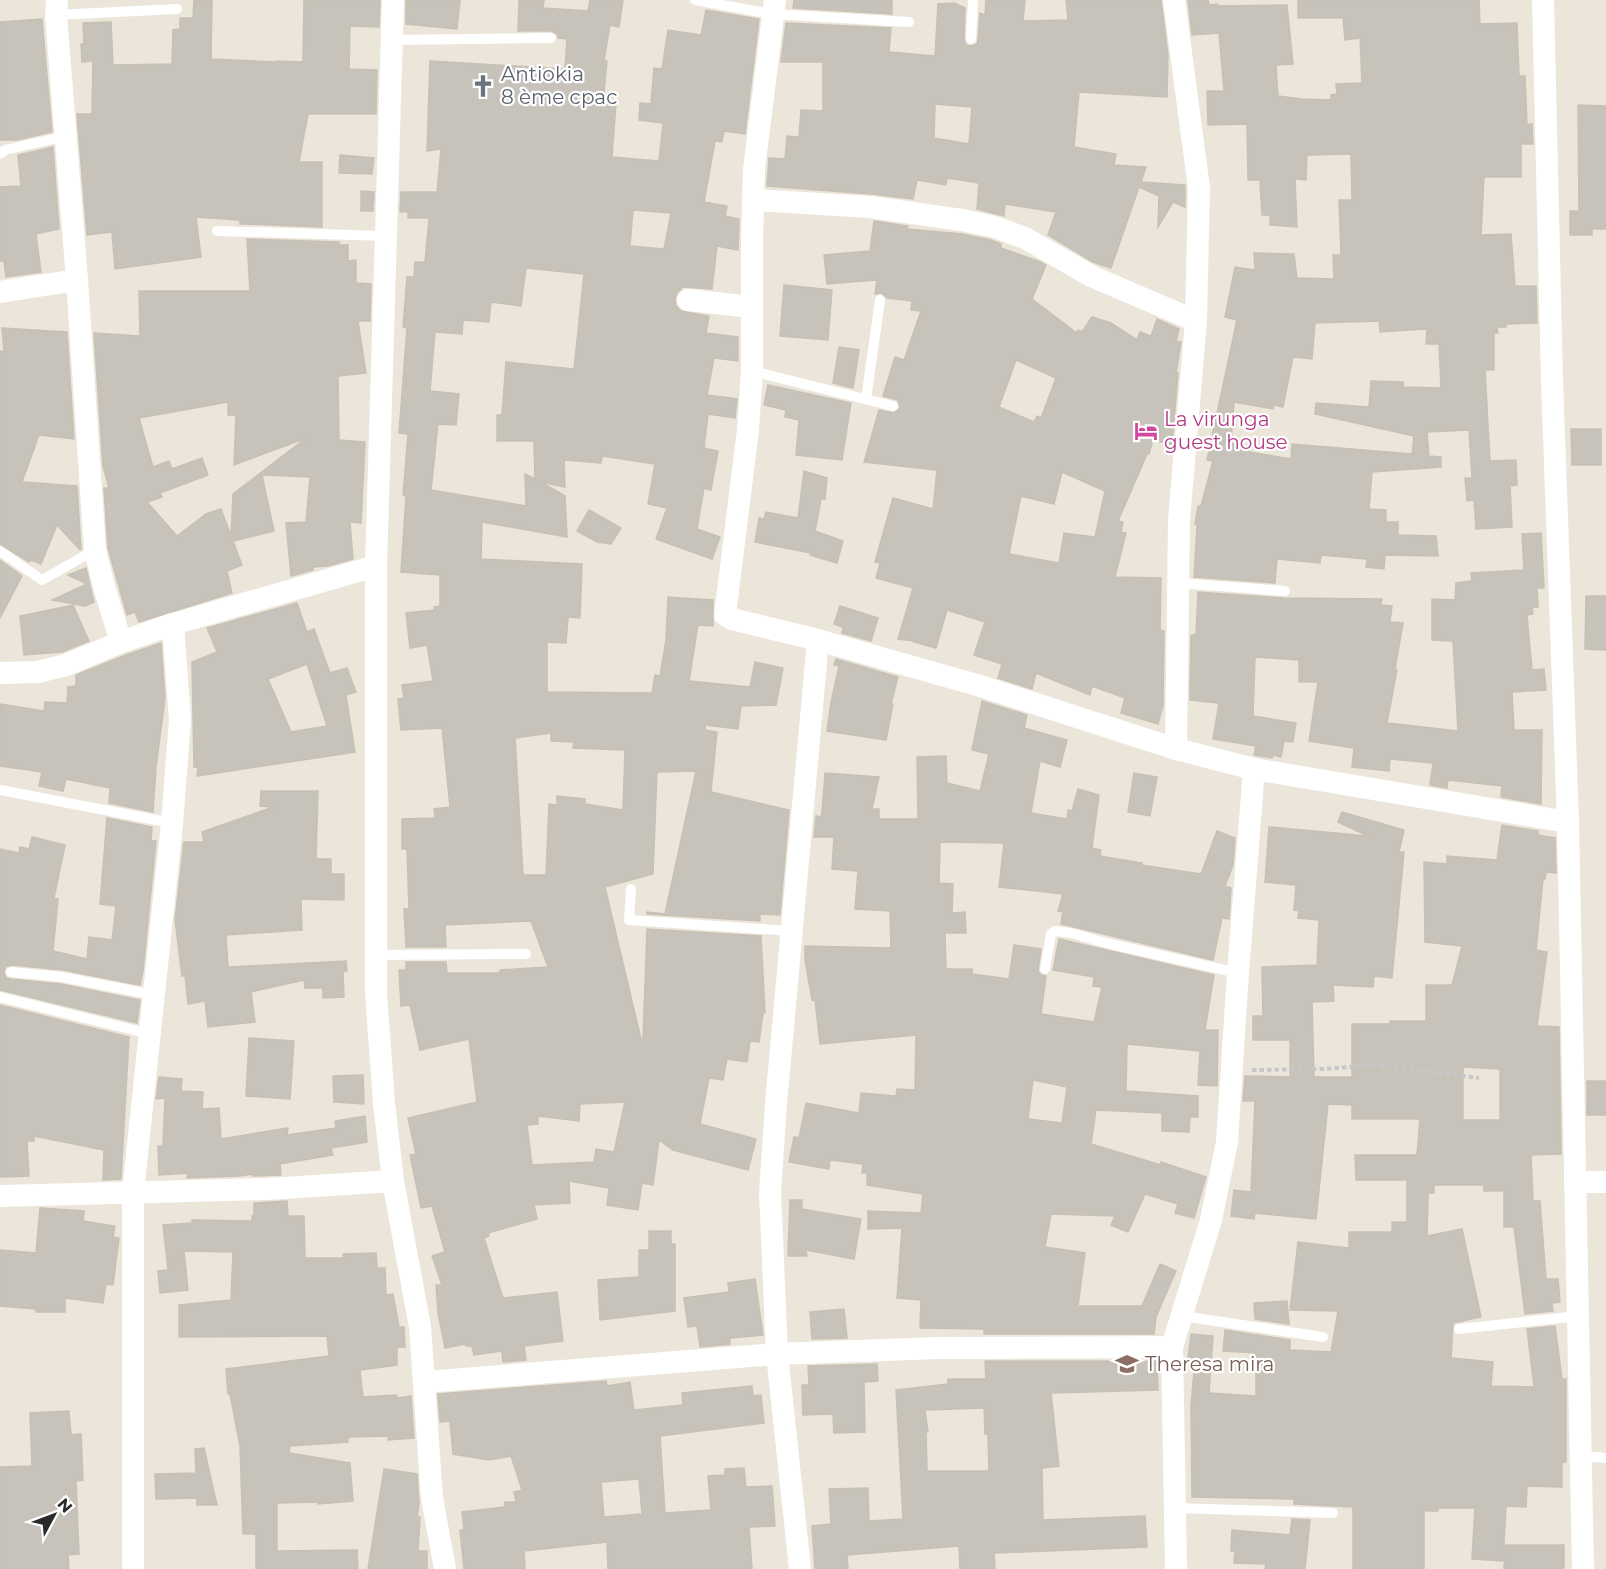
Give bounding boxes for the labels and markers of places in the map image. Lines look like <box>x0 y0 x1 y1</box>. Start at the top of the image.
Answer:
place label: Antiokia 8 ème cpac <box>501 62 617 109</box>
church icon: Antiokia 8 ème cpac <box>470 73 496 99</box>
place label: La virunga guest house <box>1164 407 1288 454</box>
hotel icon: La virunga guest house <box>1133 418 1159 444</box>
school or university icon: Theresa mira <box>1114 1351 1140 1377</box>
place label: Theresa mira <box>1145 1352 1274 1376</box>

